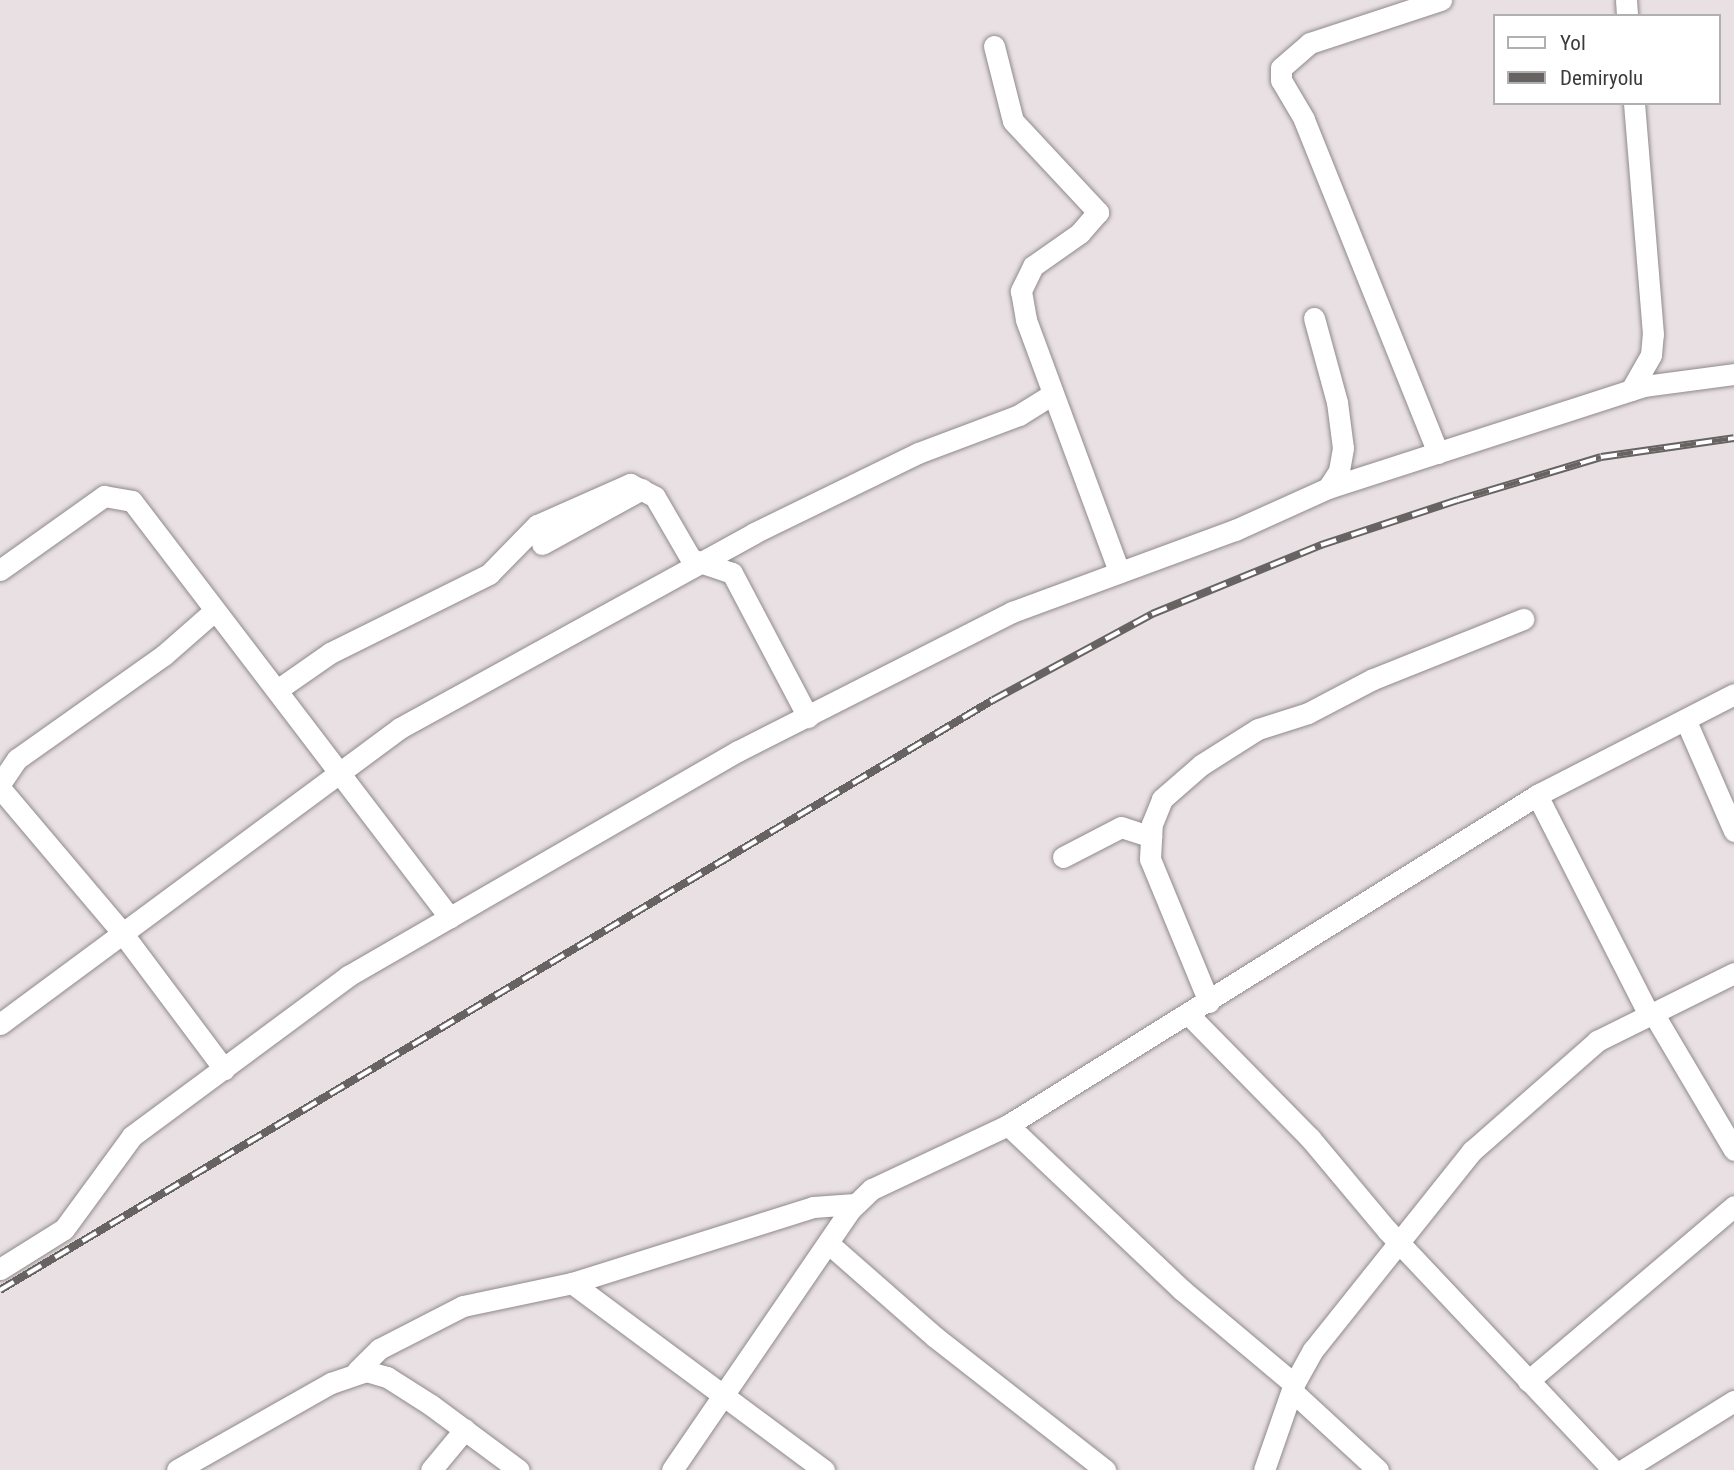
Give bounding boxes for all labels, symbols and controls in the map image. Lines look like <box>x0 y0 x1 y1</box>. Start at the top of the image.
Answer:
legend <box>1492 14 1720 105</box>
text: Yol <box>1560 31 1586 55</box>
text: Demiryolu <box>1560 66 1643 90</box>

